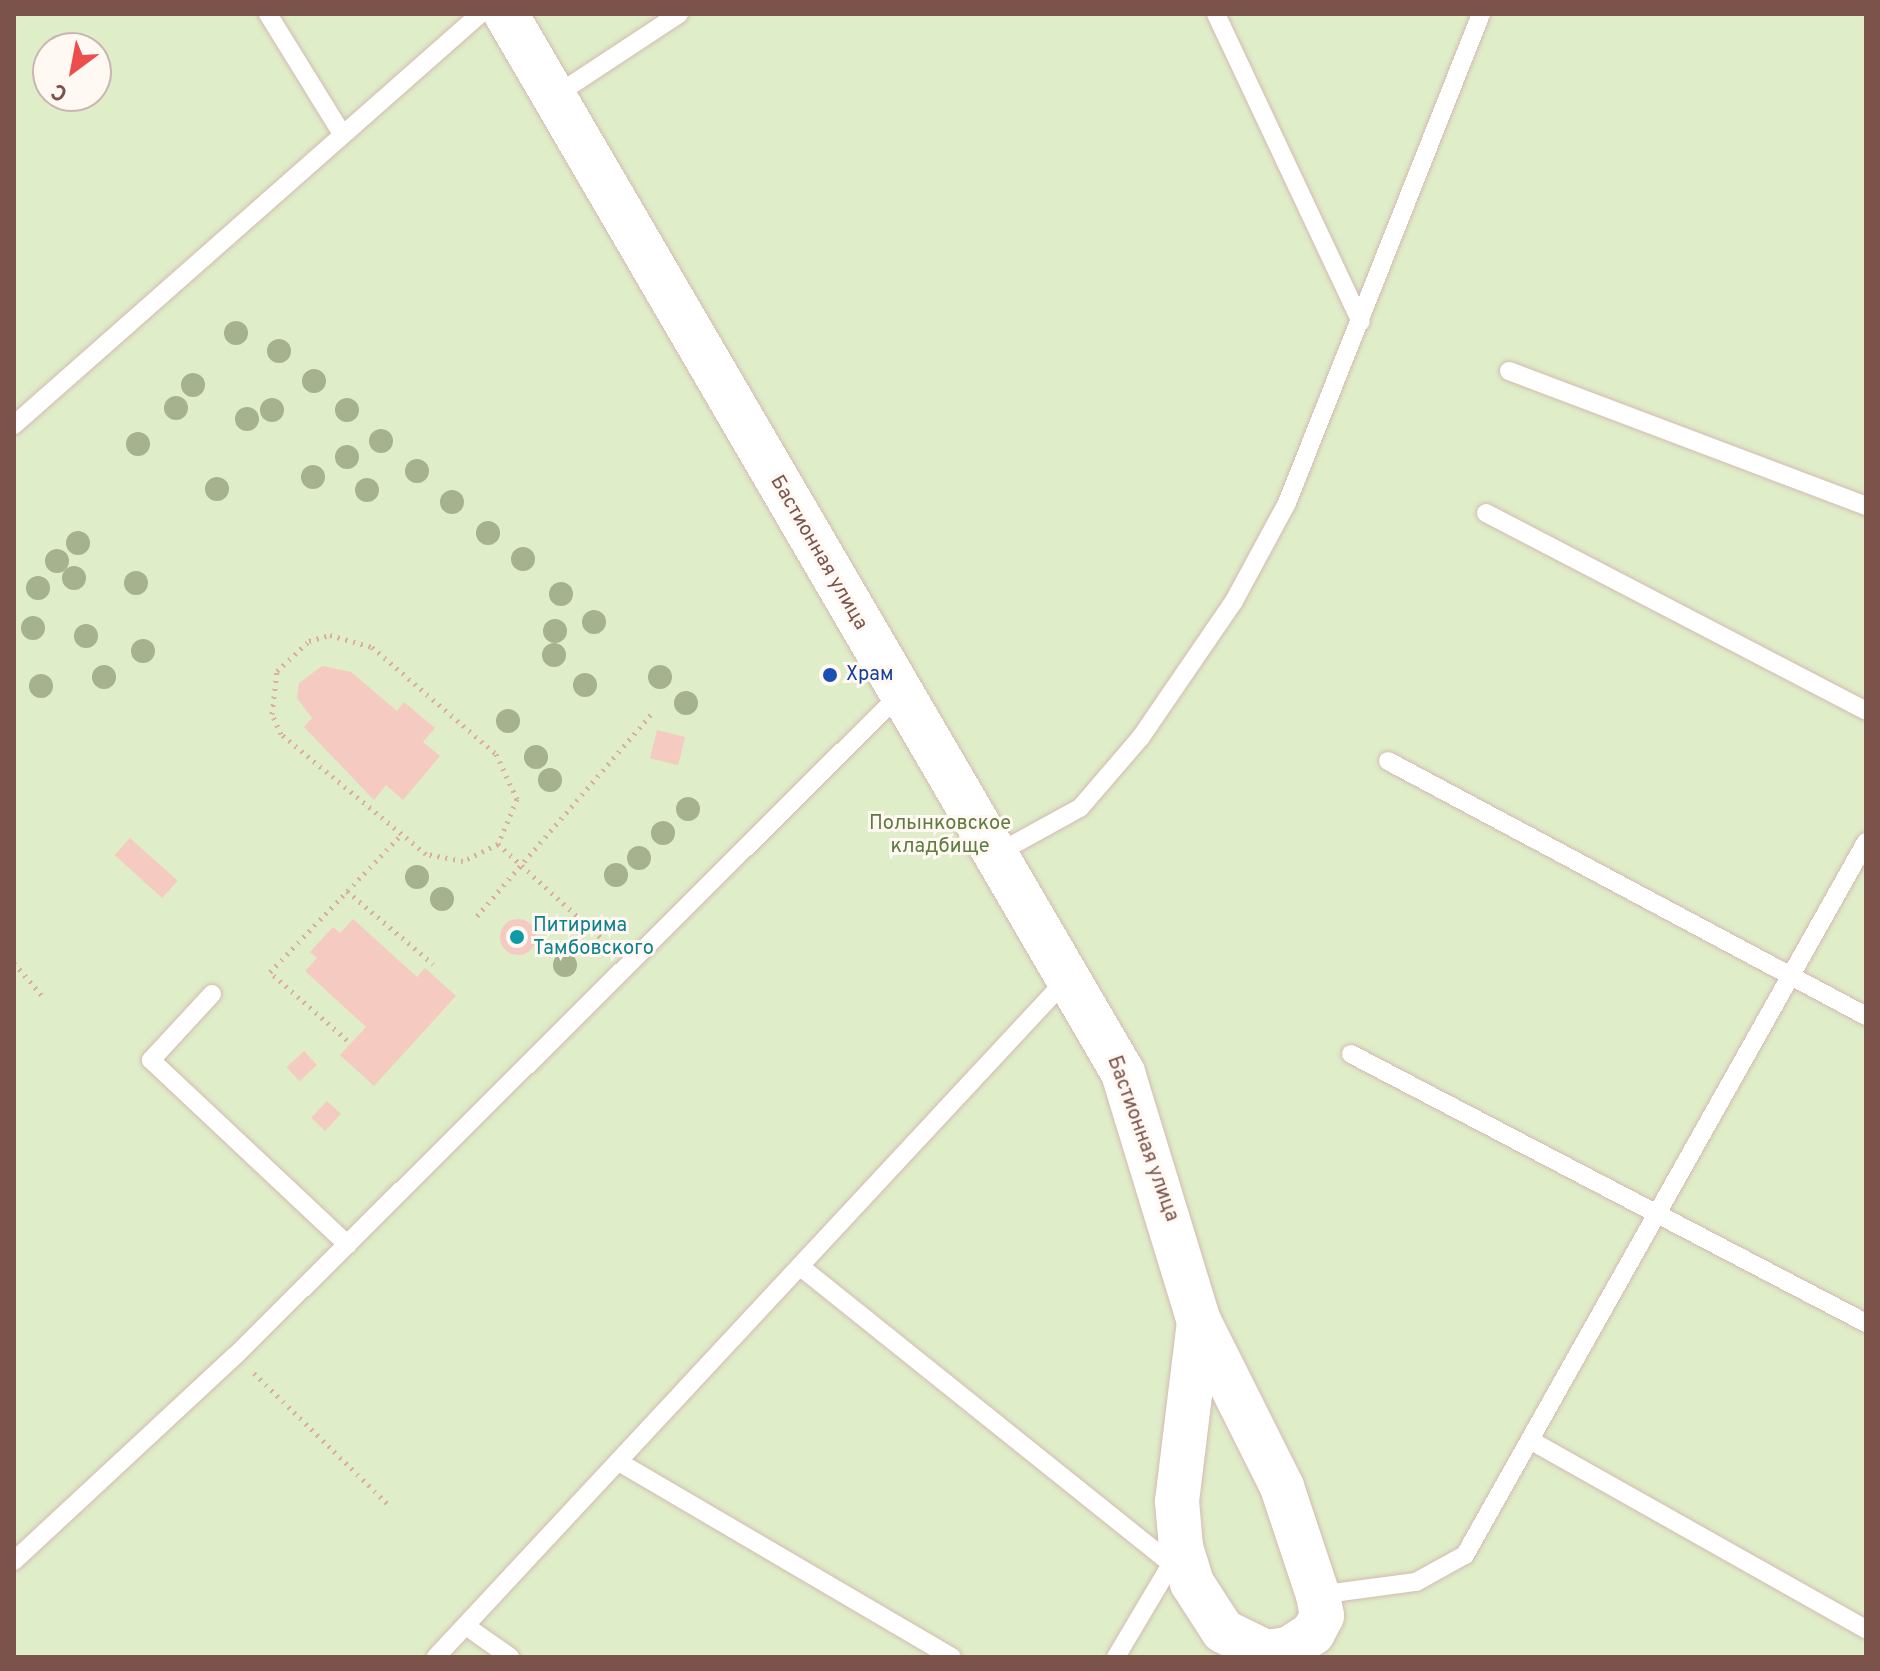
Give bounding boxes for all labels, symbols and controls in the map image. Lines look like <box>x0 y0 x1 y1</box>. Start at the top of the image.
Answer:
north arrow <box>32 32 112 112</box>
text: С <box>47 76 73 106</box>
street label: Бастионная улица <box>764 471 872 635</box>
place label: Храм <box>846 663 894 687</box>
marker: Храм <box>821 666 839 684</box>
park label: Полынковское кладбище <box>869 812 1011 859</box>
place label: Питирима Тамбовского <box>533 914 654 961</box>
marker: Питирима Тамбовского <box>508 928 526 946</box>
street label: Бастионная улица <box>1101 1053 1183 1225</box>

